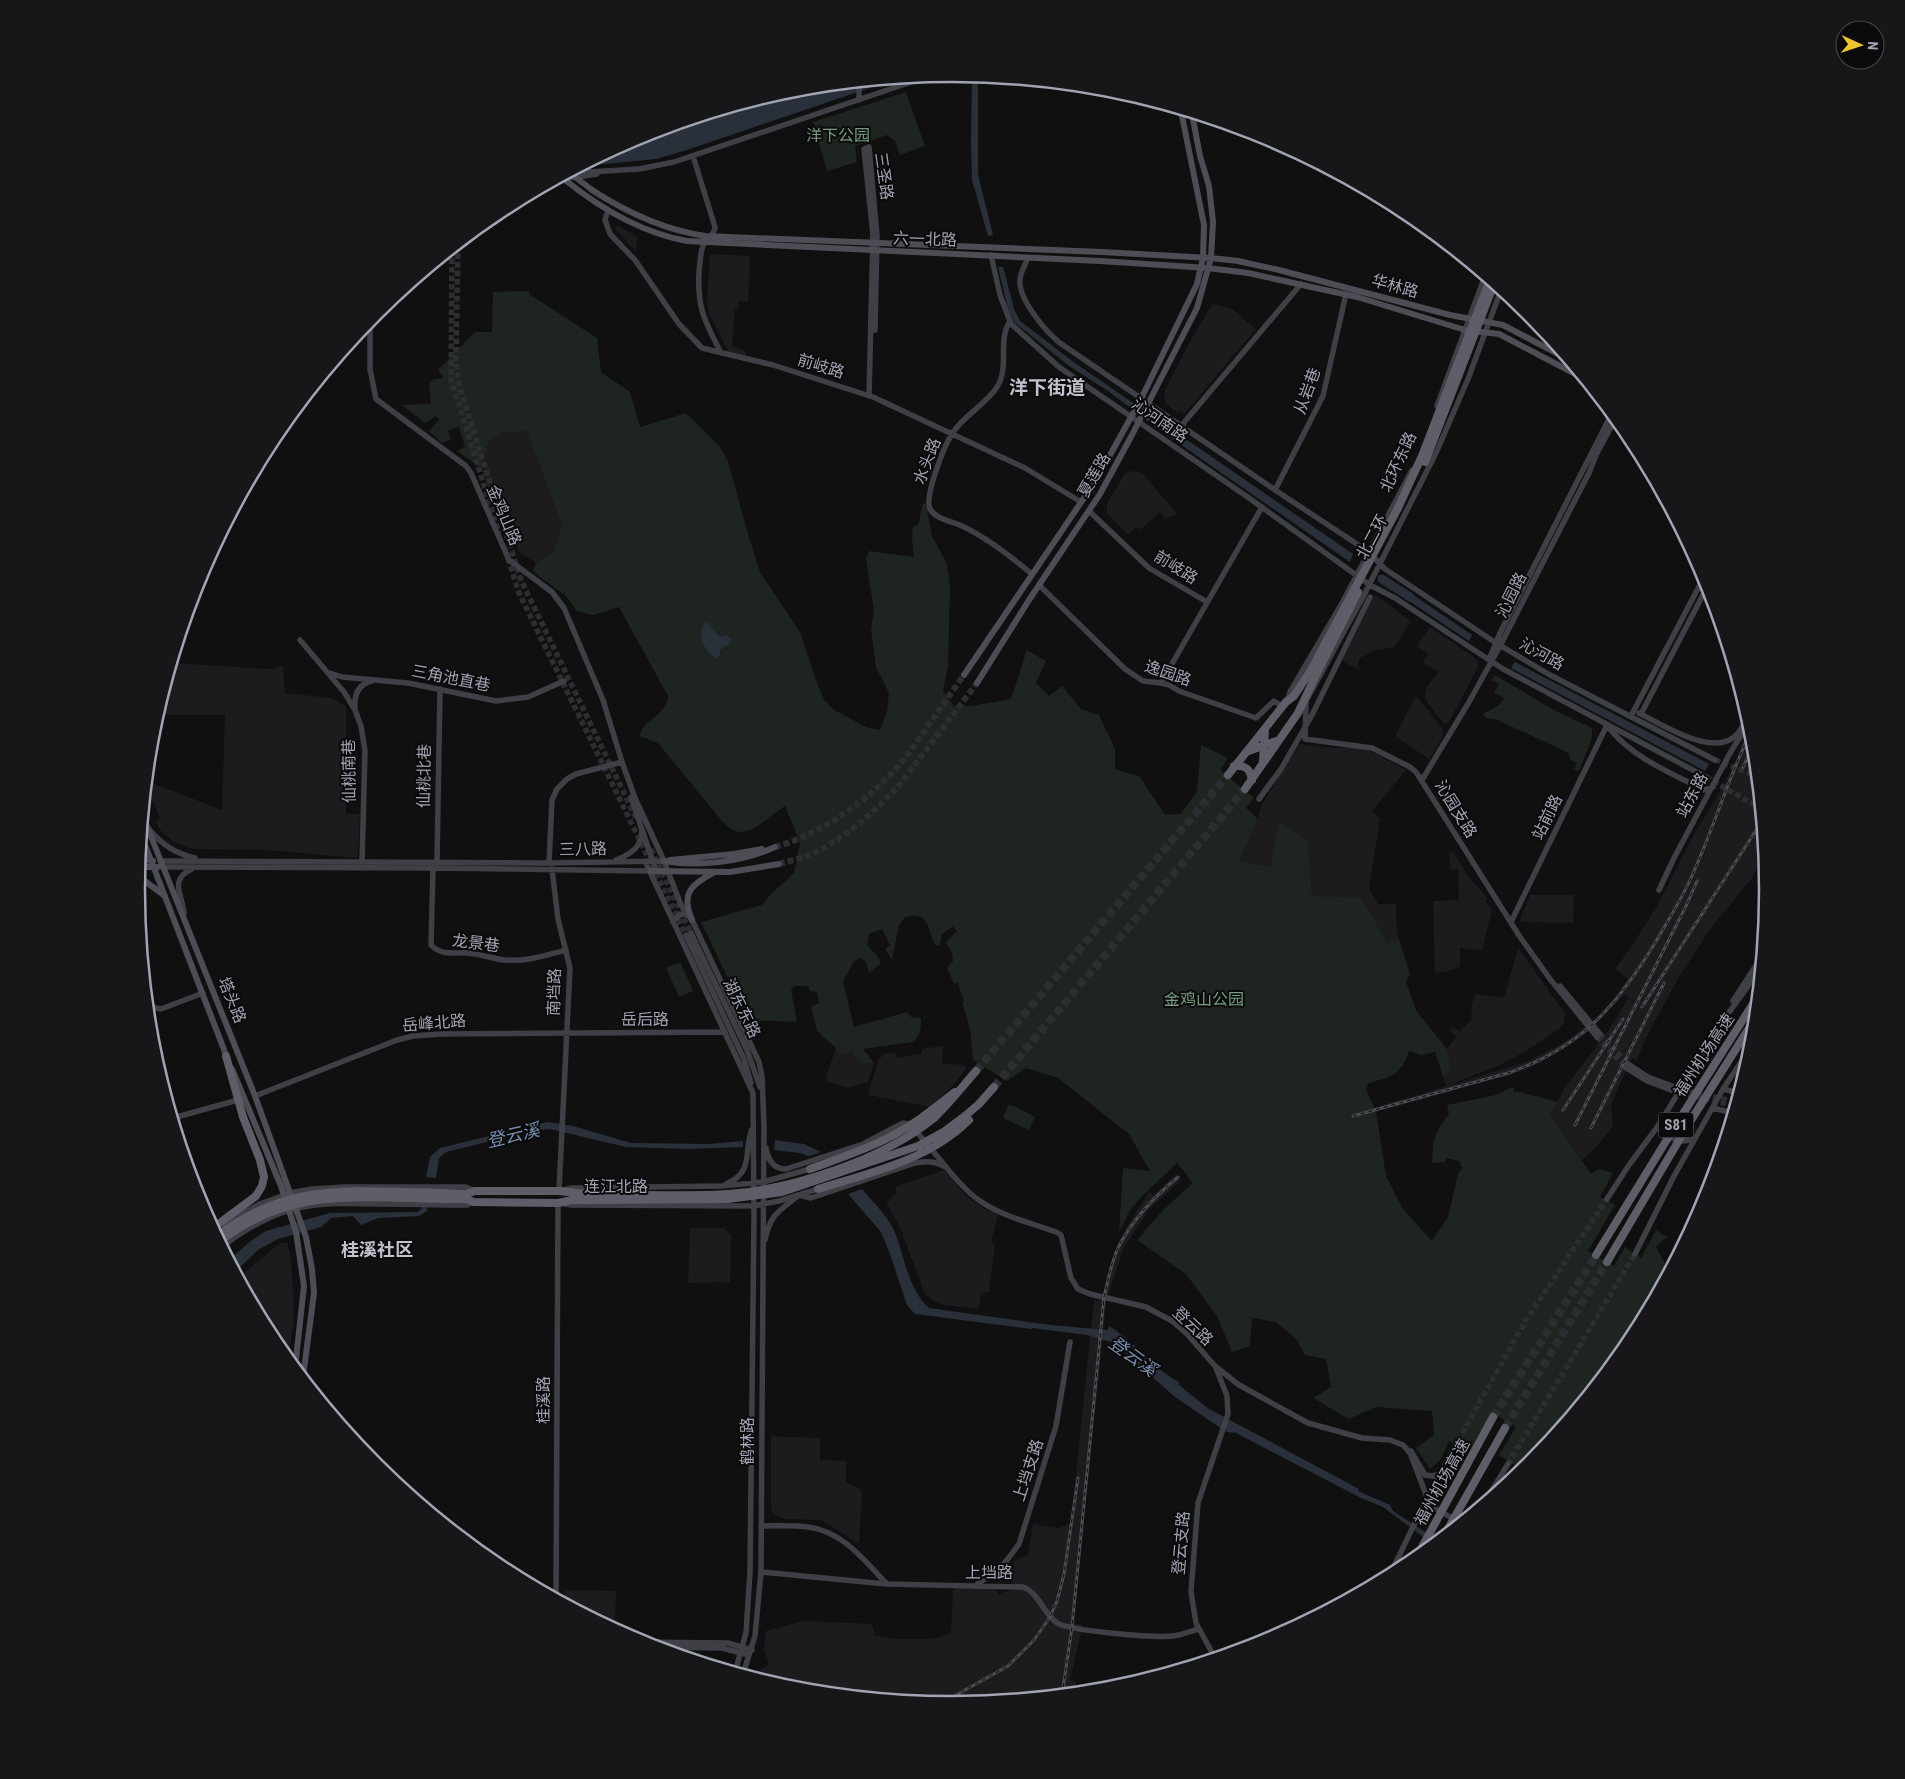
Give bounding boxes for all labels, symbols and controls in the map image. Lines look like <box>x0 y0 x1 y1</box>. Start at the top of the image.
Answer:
north arrow <box>1835 20 1885 70</box>
text: N <box>1865 41 1881 50</box>
park label: 洋下公园 <box>806 126 870 145</box>
street label: 三圣路 <box>871 151 897 201</box>
street label: 六一北路 <box>893 228 957 250</box>
street label: 华林路 <box>1369 271 1421 301</box>
street label: 前岐路 <box>795 350 847 382</box>
street label: 从岩巷 <box>1290 365 1324 417</box>
district label: 洋下街道 <box>1009 376 1085 399</box>
street label: 沁河南路 <box>1128 394 1192 446</box>
street label: 北环东路 <box>1376 429 1420 495</box>
street label: 水头路 <box>910 435 944 487</box>
street label: 夏莲路 <box>1074 449 1114 501</box>
street label: 金鸡山路 <box>483 482 525 548</box>
street label: 北二环 <box>1352 511 1392 563</box>
street label: 前岐路 <box>1151 546 1201 588</box>
street label: 沁园路 <box>1492 569 1530 621</box>
street label: 沁河路 <box>1516 634 1568 674</box>
street label: 逸园路 <box>1142 656 1194 690</box>
street label: 三角池直巷 <box>410 661 492 695</box>
street label: 仙桃南巷 <box>339 739 359 803</box>
street label: 仙桃北巷 <box>414 744 434 808</box>
street label: 站东路 <box>1672 769 1712 821</box>
street label: 沁园支路 <box>1431 777 1481 841</box>
street label: 站前路 <box>1528 791 1566 843</box>
street label: 三八路 <box>559 839 607 859</box>
street label: 龙景巷 <box>451 931 501 955</box>
street label: 南垱路 <box>544 968 564 1016</box>
street label: 塔头路 <box>214 974 250 1026</box>
street label: 湖东东路 <box>719 975 765 1041</box>
park label: 金鸡山公园 <box>1164 990 1244 1009</box>
street label: 岳后路 <box>621 1010 669 1029</box>
street label: 福州机场高速 <box>1670 1010 1738 1100</box>
street label: 岳峰北路 <box>401 1011 467 1035</box>
road number: S81 <box>1658 1112 1694 1138</box>
water label: 登云溪 <box>484 1118 544 1151</box>
street label: 连江北路 <box>584 1177 648 1196</box>
district label: 桂溪社区 <box>341 1239 413 1260</box>
street label: 登云路 <box>1169 1303 1217 1349</box>
water label: 登云溪 <box>1105 1332 1163 1382</box>
street label: 桂溪路 <box>534 1376 553 1424</box>
street label: 鹤林路 <box>738 1417 757 1465</box>
street label: 福州机场高速 <box>1410 1435 1474 1529</box>
street label: 上垱支路 <box>1009 1437 1047 1503</box>
street label: 登云支路 <box>1169 1510 1193 1576</box>
street label: 上垱路 <box>965 1563 1013 1582</box>

